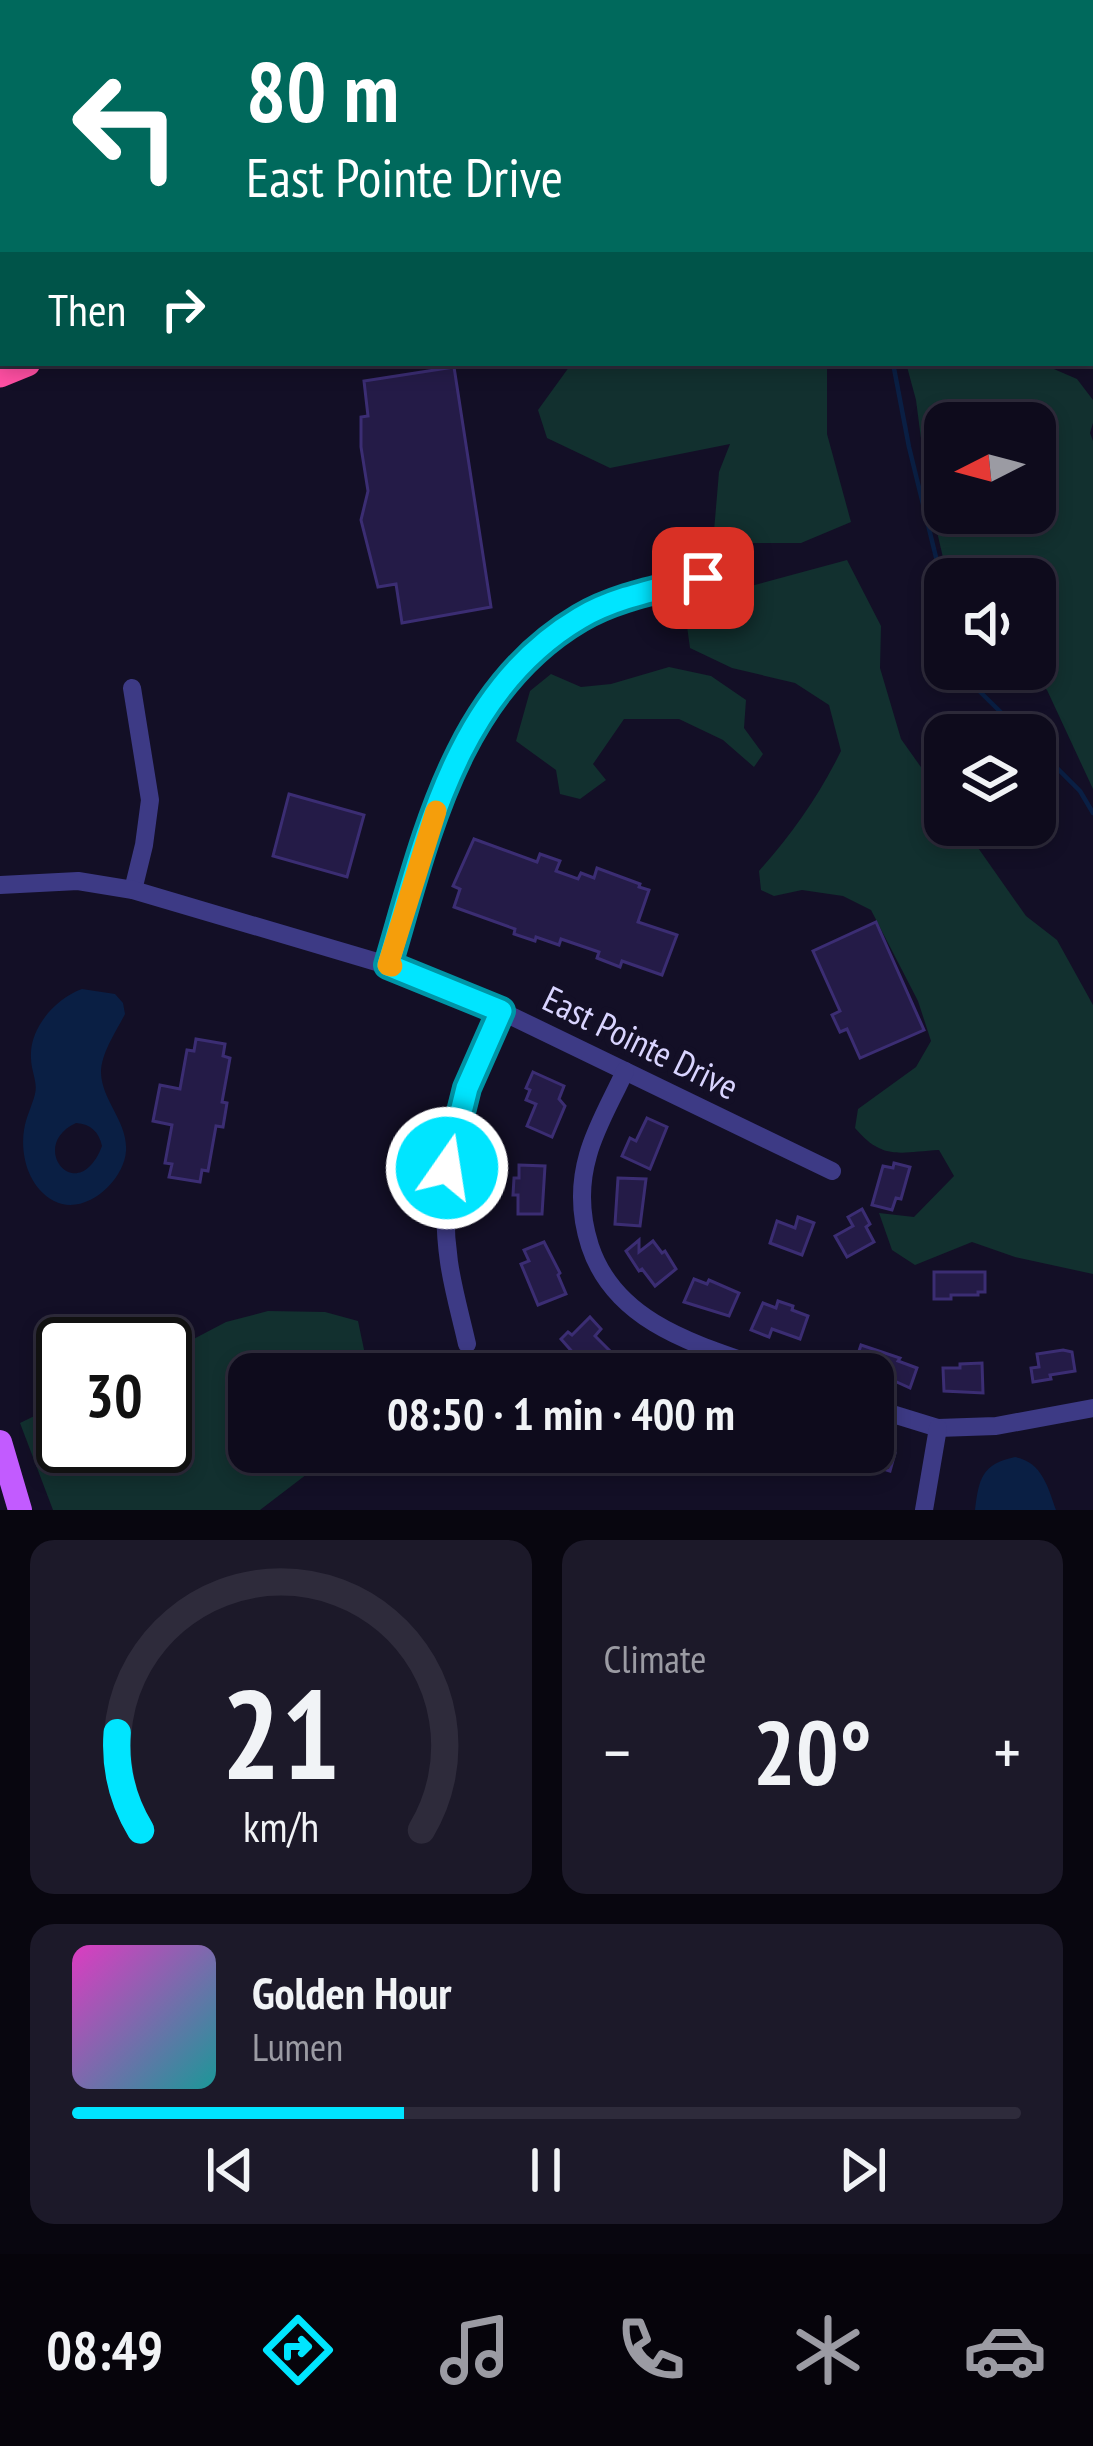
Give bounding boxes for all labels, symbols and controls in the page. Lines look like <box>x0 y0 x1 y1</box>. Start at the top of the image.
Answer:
text: 80 m <box>246 36 399 145</box>
icon: left <box>48 48 204 204</box>
text: East Pointe Drive <box>246 142 563 212</box>
icon: right <box>150 276 216 342</box>
text: Then <box>48 280 126 338</box>
north arrow <box>924 402 1056 534</box>
map controls <box>924 402 1056 846</box>
pin <box>652 527 754 629</box>
icon: arrive <box>670 545 736 611</box>
button: sound <box>924 558 1056 690</box>
button: layers <box>924 714 1056 846</box>
street label: East Pointe Drive <box>536 975 746 1109</box>
position arrow <box>384 1105 510 1231</box>
speed limit sign: 30 <box>36 1317 192 1473</box>
text: 08:50 · 1 min · 400 m <box>387 1384 735 1442</box>
text: Climate <box>604 1633 706 1684</box>
text: 21 <box>221 1652 340 1813</box>
text: 20° <box>753 1693 872 1810</box>
text: − <box>604 1709 631 1794</box>
text: + <box>994 1709 1021 1794</box>
text: km/h <box>243 1798 319 1854</box>
text: Golden Hour <box>252 1963 452 2021</box>
text: Lumen <box>252 2021 343 2072</box>
icon: previous <box>197 2137 263 2203</box>
icon: pause <box>513 2137 579 2203</box>
icon: next <box>830 2137 896 2203</box>
icon: directions <box>256 2308 340 2392</box>
icon: music <box>433 2308 517 2392</box>
icon: phone <box>609 2308 693 2392</box>
icon: climate <box>786 2308 870 2392</box>
icon: car <box>963 2308 1047 2392</box>
text: 08:49 <box>46 2315 163 2385</box>

